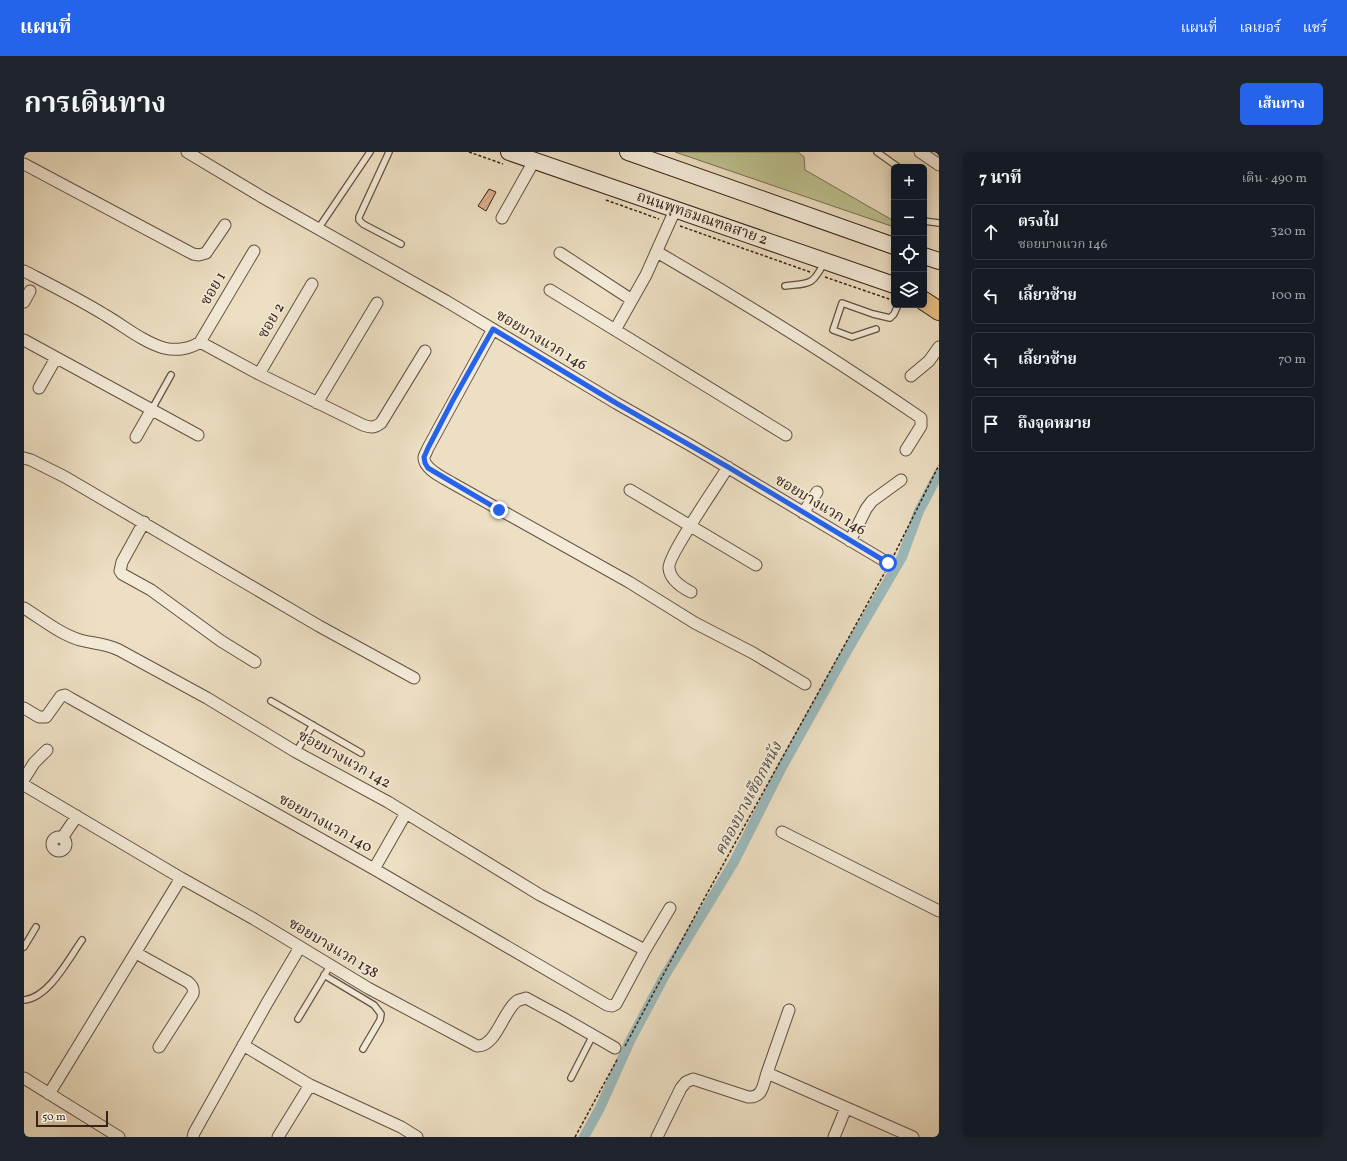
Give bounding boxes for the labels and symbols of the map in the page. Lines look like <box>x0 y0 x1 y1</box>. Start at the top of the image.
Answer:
street label: ถนนพุทธมณฑลสาย 2 <box>634 187 770 251</box>
street label: ซอย 1 <box>196 268 232 310</box>
street label: ซอย 2 <box>253 299 291 343</box>
street label: ซอยบางแวก 146 <box>491 305 591 377</box>
street label: ซอยบางแวก 146 <box>770 470 870 542</box>
route end <box>490 501 508 519</box>
route start <box>879 554 897 572</box>
street label: ซอยบางแวก 142 <box>294 726 394 794</box>
water label: คลองบางเชือกหนัง <box>710 738 789 859</box>
street label: ซอยบางแวก 140 <box>274 790 376 858</box>
street label: ซอยบางแวก 138 <box>284 914 382 984</box>
scale bar <box>36 1109 108 1128</box>

